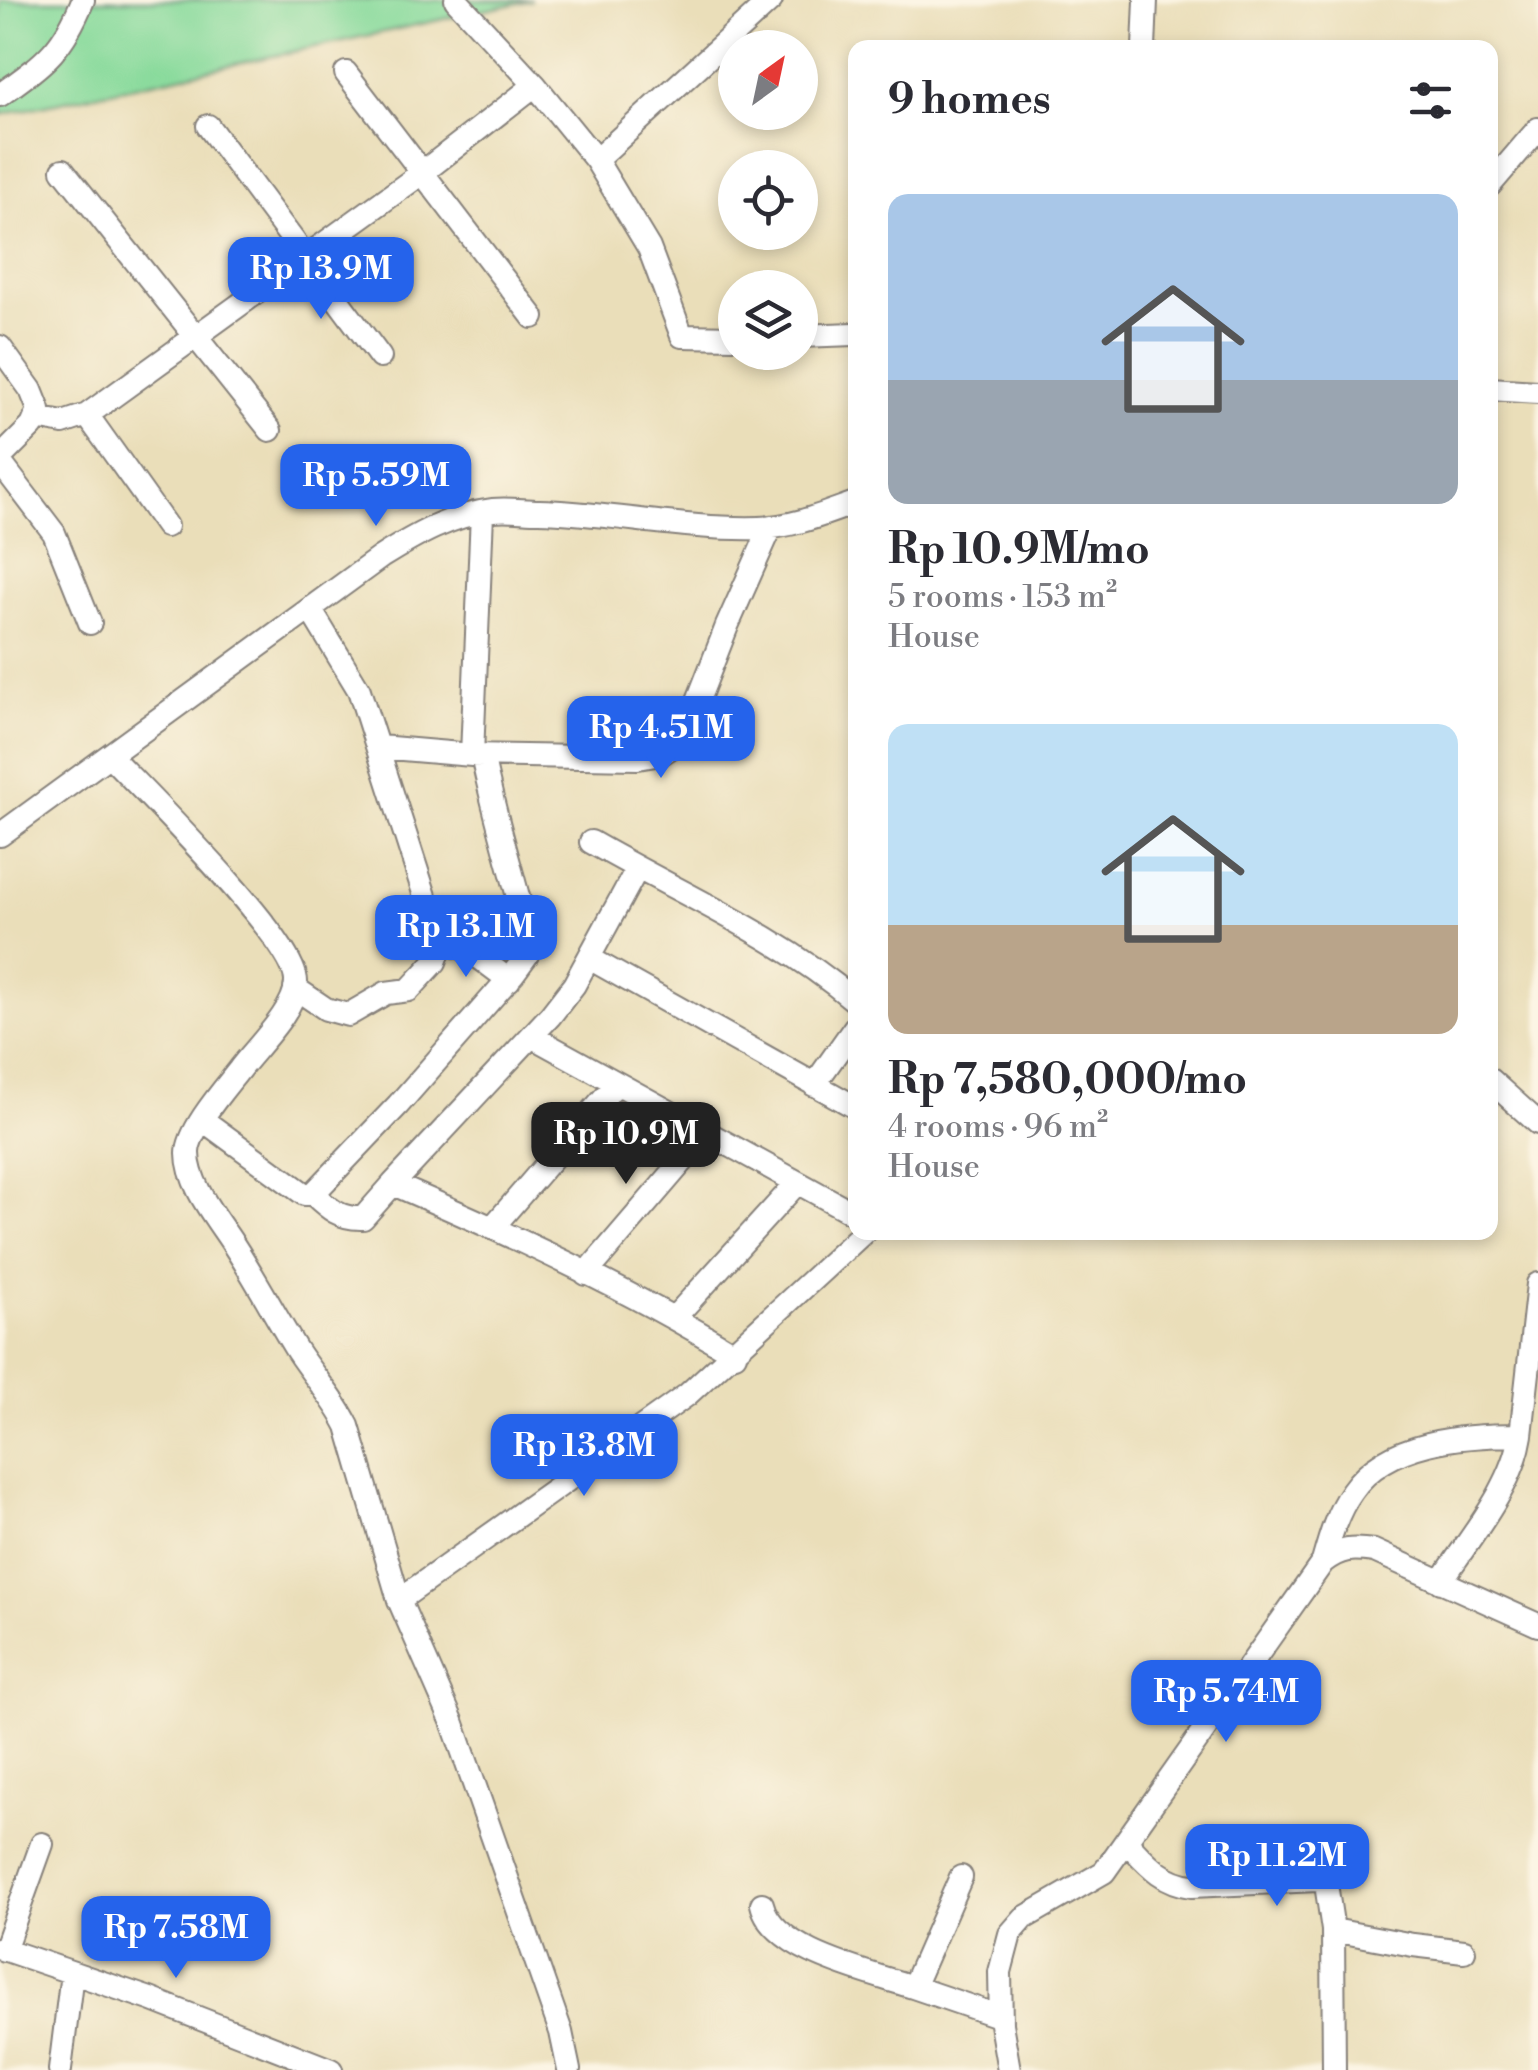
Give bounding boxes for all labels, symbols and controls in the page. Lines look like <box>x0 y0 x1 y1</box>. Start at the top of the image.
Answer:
north arrow <box>718 30 818 130</box>
map controls <box>718 30 818 370</box>
icon: filters <box>1403 73 1458 128</box>
text: 9 homes <box>888 74 1051 127</box>
button: locate <box>718 150 818 250</box>
pin: Rp 13.9M <box>218 237 424 322</box>
text: Rp 13.9M <box>250 249 392 289</box>
icon: home <box>1083 259 1263 439</box>
button: layers <box>718 270 818 370</box>
pin: Rp 5.59M <box>273 444 479 529</box>
text: Rp 5.59M <box>302 456 450 496</box>
text: Rp 10.9M/mo <box>888 524 1150 577</box>
text: 5 rooms · 153 m² <box>888 577 1117 617</box>
text: House <box>888 617 980 657</box>
pin: Rp 4.51M <box>558 696 764 781</box>
text: Rp 4.51M <box>589 708 733 748</box>
icon: home <box>1083 789 1263 969</box>
pin: Rp 13.1M <box>363 895 569 980</box>
text: Rp 13.1M <box>397 907 535 947</box>
text: Rp 7,580,000/mo <box>888 1054 1247 1107</box>
pin: Rp 10.9M <box>523 1102 729 1187</box>
text: 4 rooms · 96 m² <box>888 1107 1108 1147</box>
text: Rp 10.9M <box>553 1114 699 1154</box>
text: House <box>888 1147 980 1187</box>
pin: Rp 13.8M <box>481 1414 687 1499</box>
text: Rp 13.8M <box>513 1426 655 1466</box>
pin: Rp 5.74M <box>1123 1660 1329 1745</box>
text: Rp 5.74M <box>1153 1672 1299 1712</box>
pin: Rp 11.2M <box>1174 1824 1380 1909</box>
text: Rp 11.2M <box>1207 1836 1347 1876</box>
pin: Rp 7.58M <box>73 1896 279 1981</box>
text: Rp 7.58M <box>103 1908 249 1948</box>

